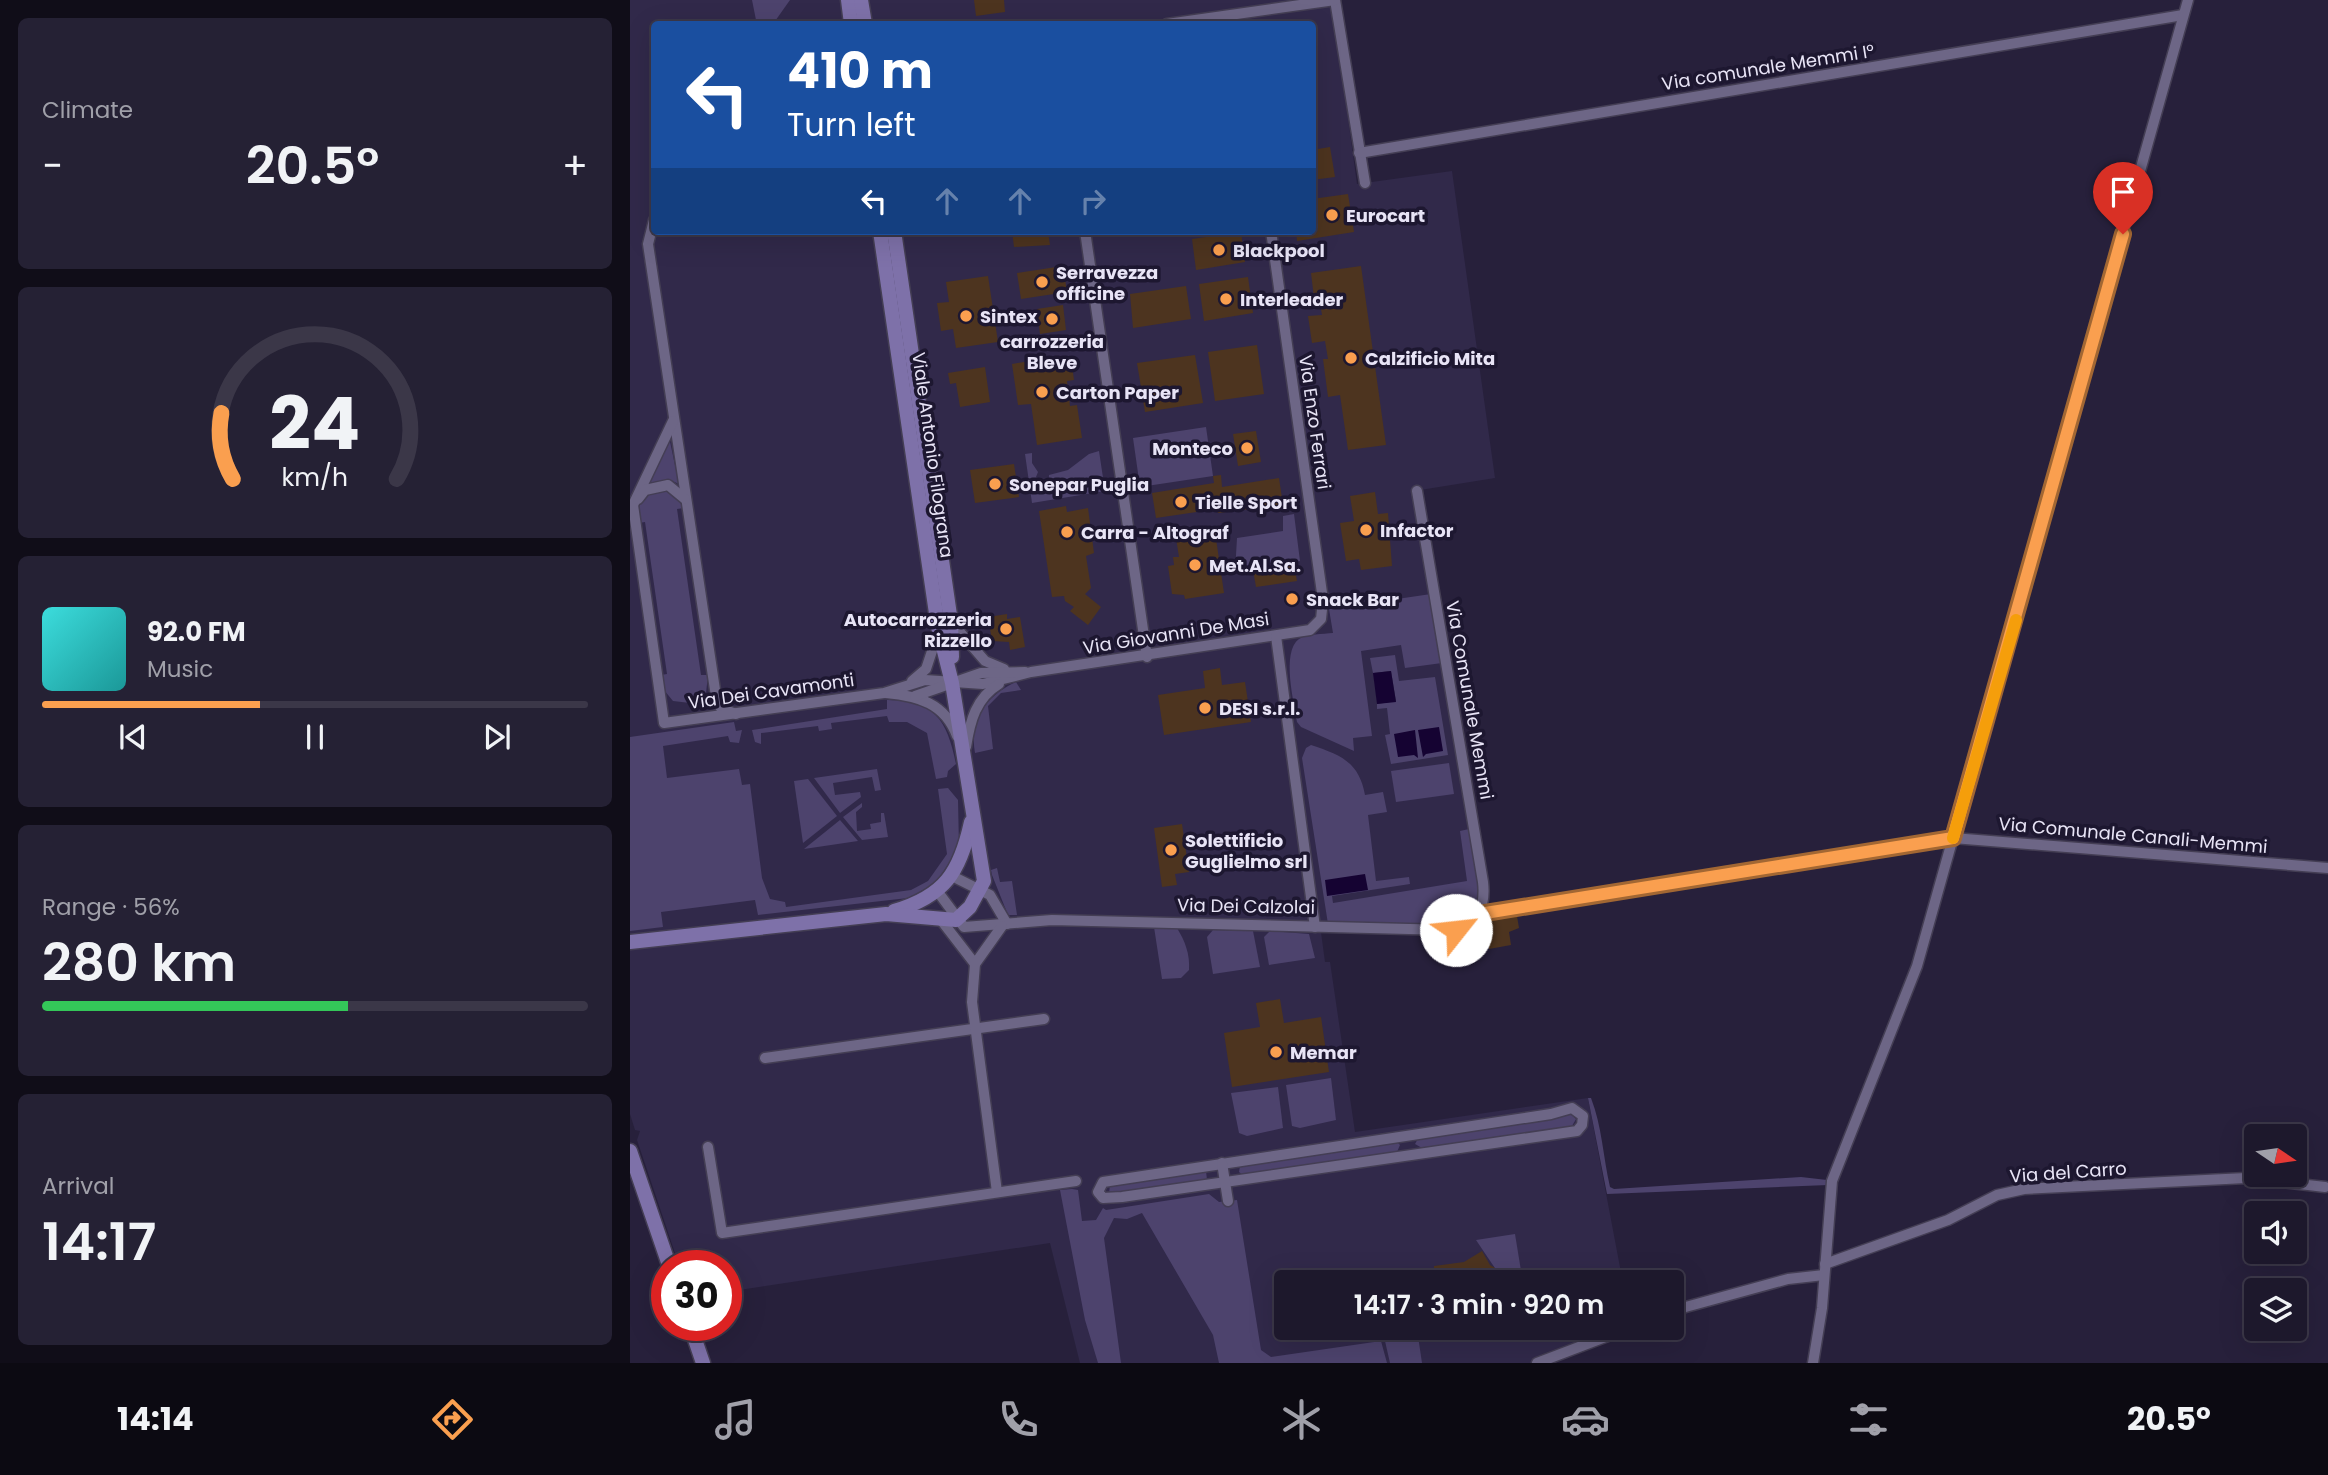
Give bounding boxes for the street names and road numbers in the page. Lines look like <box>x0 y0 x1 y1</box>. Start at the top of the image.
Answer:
street label: Via comunale Memmi I° <box>1660 38 1876 96</box>
street label: Viale Antonio Filograna <box>906 351 960 559</box>
street label: Via Enzo Ferrari <box>1293 353 1337 491</box>
street label: Via Comunale Memmi <box>1440 599 1500 801</box>
street label: Via Giovanni De Masi <box>1081 606 1271 660</box>
street label: Via Dei Cavamonti <box>686 667 856 715</box>
street label: Via Comunale Canali-Memmi <box>1998 811 2268 859</box>
street label: Via Dei Calzolai <box>1177 892 1315 920</box>
street label: Via del Carro <box>2009 1155 2127 1189</box>

